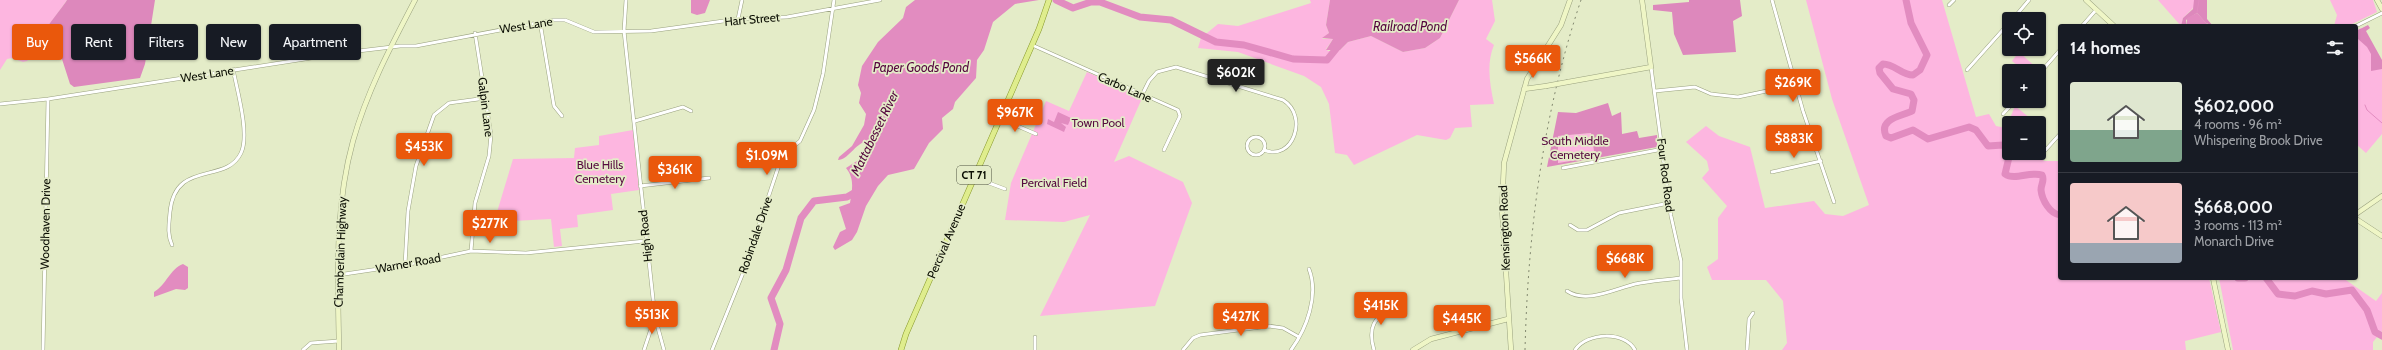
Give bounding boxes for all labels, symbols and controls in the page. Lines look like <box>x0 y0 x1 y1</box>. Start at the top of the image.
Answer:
street label: Hart Street <box>724 9 780 29</box>
map controls <box>2002 12 2046 160</box>
button: locate <box>2002 12 2046 56</box>
street label: West Lane <box>498 13 554 37</box>
water label: Railroad Pond <box>1373 18 1447 34</box>
chip: Buy <box>12 24 63 60</box>
chip: Rent <box>71 24 126 60</box>
chip: Filters <box>134 24 198 60</box>
chip: New <box>206 24 261 60</box>
chip: Apartment <box>269 24 361 60</box>
icon: filters <box>2324 37 2346 59</box>
text: 14 homes <box>2070 38 2140 58</box>
pin: $566K <box>1505 45 1561 79</box>
text: $566K <box>1514 50 1552 66</box>
water label: Paper Goods Pond <box>873 59 969 75</box>
pin: $602K <box>1208 59 1264 93</box>
street label: West Lane <box>179 62 235 86</box>
text: $602K <box>1216 64 1256 80</box>
button: + <box>2002 64 2046 108</box>
street label: Carbo Lane <box>1096 68 1154 106</box>
pin: $269K <box>1765 69 1821 103</box>
text: $269K <box>1774 74 1812 90</box>
street label: Galpin Lane <box>475 76 497 138</box>
water label: Mattabesset River <box>846 87 902 179</box>
text: $602,000 <box>2194 96 2274 116</box>
icon: home <box>2102 98 2150 146</box>
pin: $967K <box>987 99 1043 133</box>
text: $967K <box>997 104 1033 120</box>
park label: Town Pool <box>1072 115 1125 130</box>
button: − <box>2002 116 2046 160</box>
text: 4 rooms · 96 m² <box>2194 116 2282 132</box>
pin: $883K <box>1766 125 1822 159</box>
text: $883K <box>1775 130 1813 146</box>
text: Whispering Brook Drive <box>2194 132 2323 148</box>
pin: $453K <box>396 133 452 167</box>
park label: South Middle Cemetery <box>1541 133 1609 162</box>
street label: Four Rod Road <box>1654 137 1678 213</box>
text: $453K <box>405 138 443 154</box>
pin: $1.09M <box>734 142 800 176</box>
text: $1.09M <box>746 147 788 163</box>
pin: $361K <box>647 156 703 190</box>
park label: Blue Hills Cemetery <box>575 157 625 186</box>
text: $361K <box>658 161 692 177</box>
road number: CT 71 <box>957 166 991 184</box>
park label: Percival Field <box>1021 175 1087 190</box>
street label: Woodhaven Drive <box>37 178 53 270</box>
street label: Kensington Road <box>1495 185 1513 271</box>
street label: Robindale Drive <box>735 195 775 275</box>
street label: Chamberlain Highway <box>331 196 349 308</box>
text: $668,000 <box>2194 197 2273 217</box>
icon: home <box>2102 199 2150 247</box>
street label: Percival Avenue <box>924 201 968 281</box>
street label: High Road <box>635 209 655 263</box>
pin: $277K <box>462 210 518 244</box>
text: $277K <box>472 215 508 231</box>
text: 3 rooms · 113 m² <box>2194 217 2282 233</box>
text: Monarch Drive <box>2194 233 2274 249</box>
pin: $668K <box>1597 245 1653 279</box>
street label: Warner Road <box>374 250 442 276</box>
text: $668K <box>1606 250 1644 266</box>
pin: $415K <box>1353 292 1409 326</box>
text: $415K <box>1363 297 1399 313</box>
pin: $513K <box>624 301 680 335</box>
pin: $427K <box>1213 303 1269 337</box>
pin: $445K <box>1434 305 1490 339</box>
text: $513K <box>635 306 669 322</box>
text: $427K <box>1222 308 1260 324</box>
text: $445K <box>1443 310 1481 326</box>

